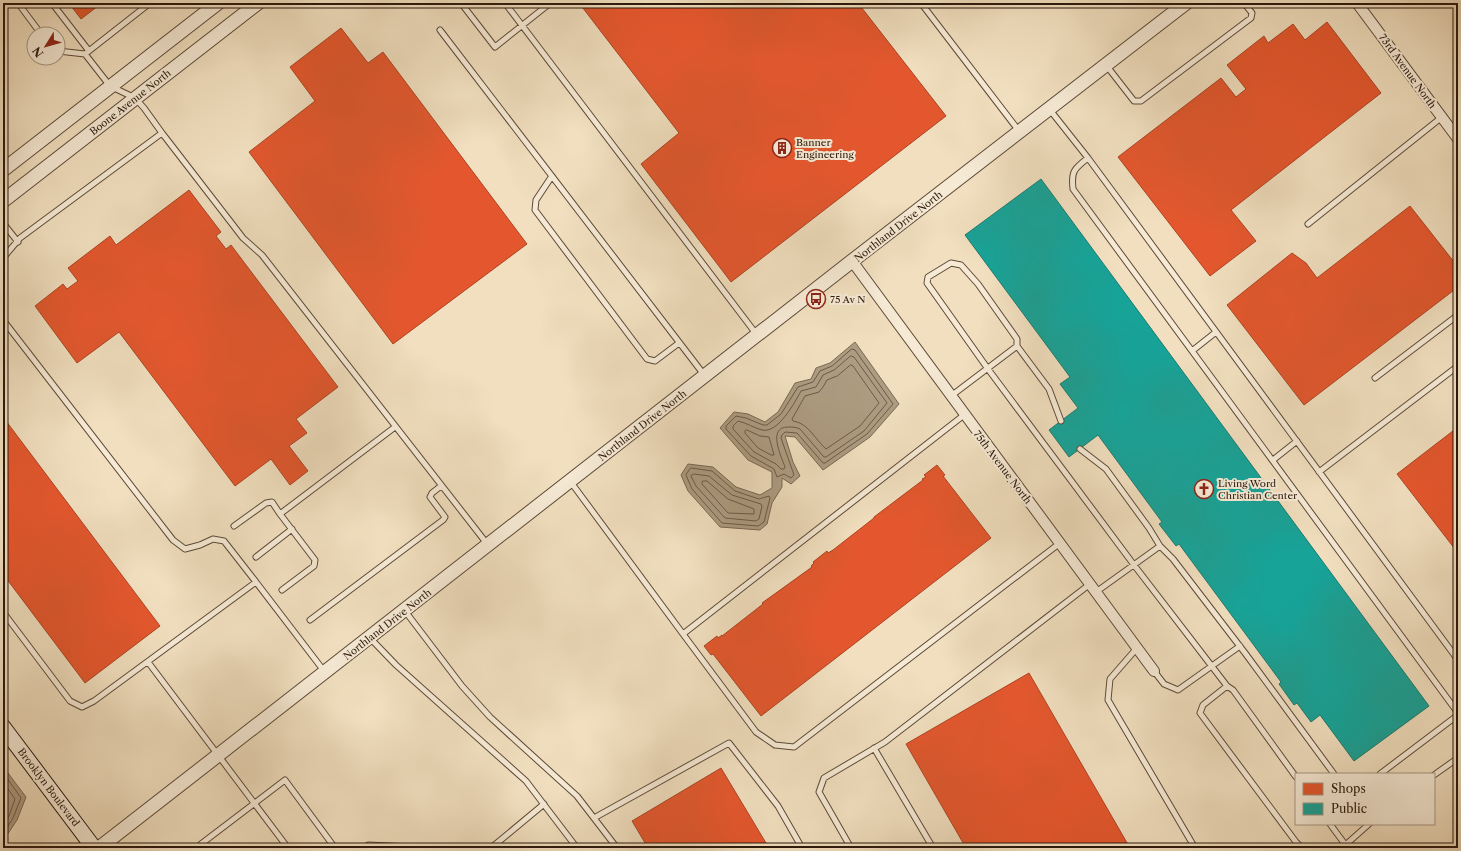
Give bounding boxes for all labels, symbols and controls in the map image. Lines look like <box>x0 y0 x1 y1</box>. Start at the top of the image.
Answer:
north arrow <box>26 26 66 66</box>
street label: 73rd Avenue North <box>1376 31 1440 112</box>
text: N <box>29 44 46 60</box>
street label: Boone Avenue North <box>87 66 174 138</box>
place label: Banner Engineering <box>796 136 854 161</box>
building icon: Banner Engineering <box>771 137 793 159</box>
street label: Northland Drive North <box>852 188 946 265</box>
bus stop icon: 75 Av N <box>805 288 827 310</box>
place label: 75 Av N <box>830 293 865 306</box>
street label: Northland Drive North <box>596 387 690 464</box>
street label: 75th Avenue North <box>971 428 1035 507</box>
place label: Living Word Christian Center <box>1218 477 1298 502</box>
church icon: Living Word Christian Center <box>1193 478 1215 500</box>
street label: Northland Drive North <box>341 586 435 663</box>
street label: Brooklyn Boulevard <box>15 746 82 829</box>
legend <box>1295 773 1435 825</box>
text: Shops <box>1331 781 1366 796</box>
text: Public <box>1331 801 1367 816</box>

